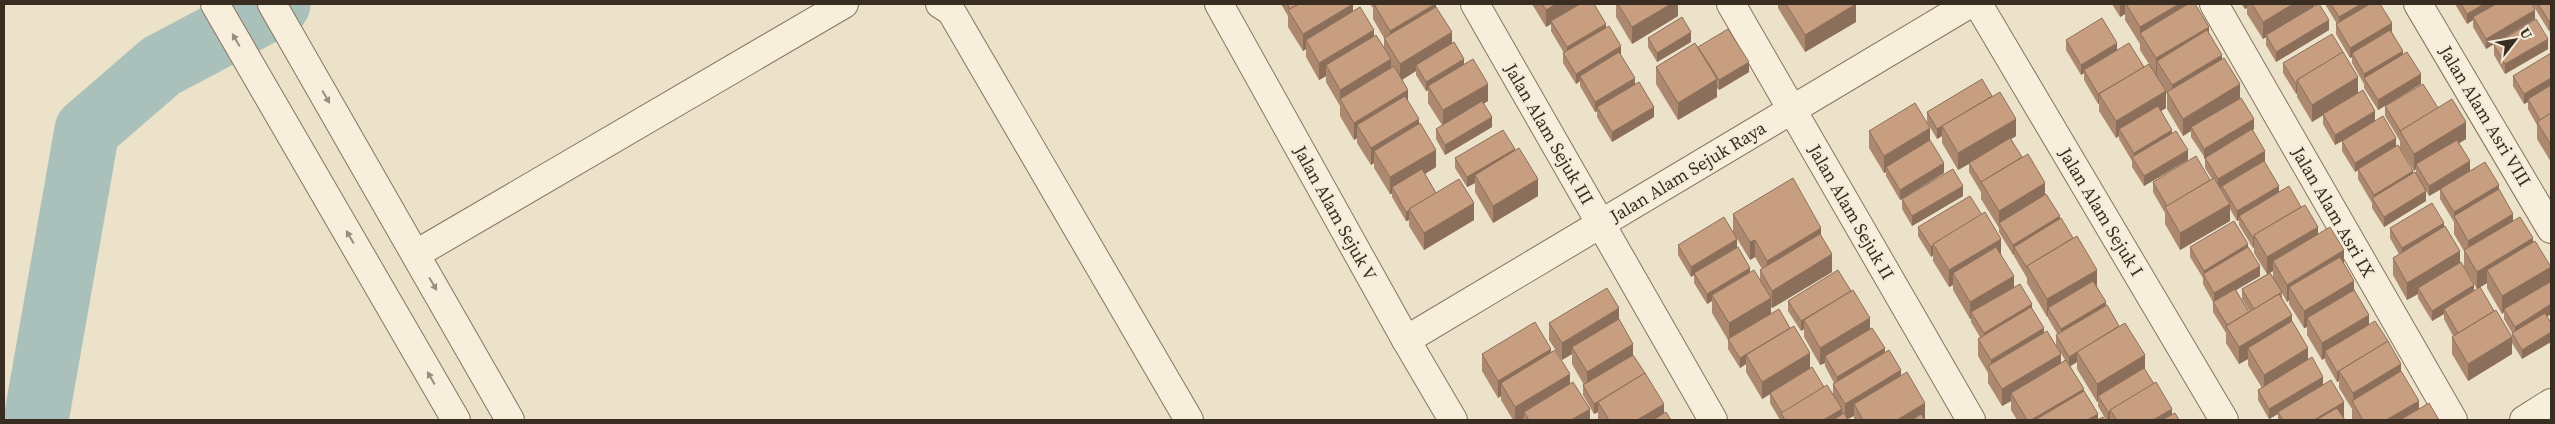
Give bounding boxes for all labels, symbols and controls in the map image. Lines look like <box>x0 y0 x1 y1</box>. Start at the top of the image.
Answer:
north arrow <box>2490 15 2540 65</box>
text: U <box>2515 24 2537 43</box>
one-way arrow <box>232 33 240 48</box>
street label: Jalan Alam Asri VIII <box>2433 40 2537 191</box>
street label: Jalan Alam Sejuk III <box>1498 58 1600 209</box>
one-way arrow <box>322 90 330 105</box>
street label: Jalan Alam Sejuk Raya <box>1604 115 1771 229</box>
street label: Jalan Alam Sejuk II <box>1802 139 1900 284</box>
street label: Jalan Alam Sejuk V <box>1287 140 1383 285</box>
street label: Jalan Alam Asri IX <box>2285 141 2381 282</box>
street label: Jalan Alam Sejuk I <box>2053 142 2150 281</box>
one-way arrow <box>346 231 355 244</box>
one-way arrow <box>429 276 437 291</box>
one-way arrow <box>427 371 436 385</box>

